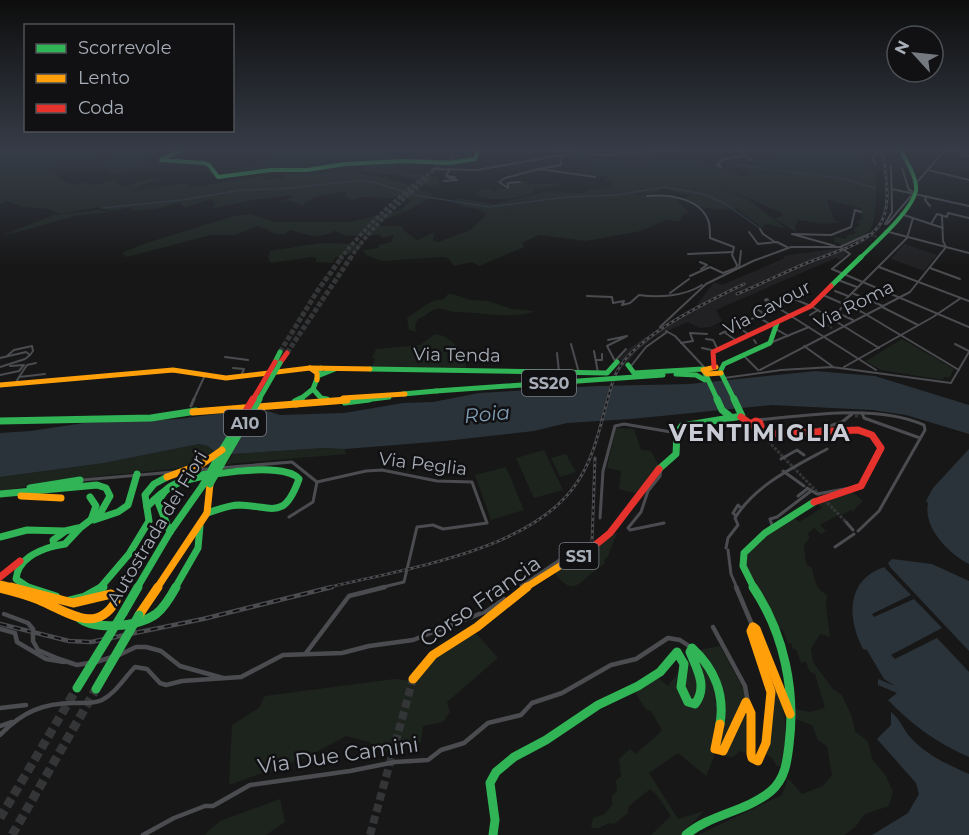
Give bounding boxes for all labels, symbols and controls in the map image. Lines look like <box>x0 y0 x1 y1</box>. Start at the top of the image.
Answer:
legend <box>24 24 234 132</box>
north arrow <box>885 24 945 84</box>
text: Scorrevole <box>78 37 172 59</box>
text: N <box>891 37 913 57</box>
text: Lento <box>78 67 130 89</box>
text: Coda <box>78 97 124 119</box>
street label: Via Cavour <box>720 276 814 340</box>
street label: Via Roma <box>810 276 898 334</box>
street label: Via Tenda <box>413 343 501 367</box>
road number: SS20 <box>522 370 576 396</box>
water label: Roia <box>463 400 511 428</box>
road number: A10 <box>224 410 266 436</box>
district label: VENTIMIGLIA <box>668 418 851 447</box>
street label: Autostrada dei Fiori <box>102 447 212 609</box>
street label: Via Peglia <box>378 448 468 480</box>
road number: SS1 <box>560 543 598 569</box>
street label: Corso Francia <box>415 550 545 652</box>
street label: Via Due Camini <box>256 731 420 779</box>

